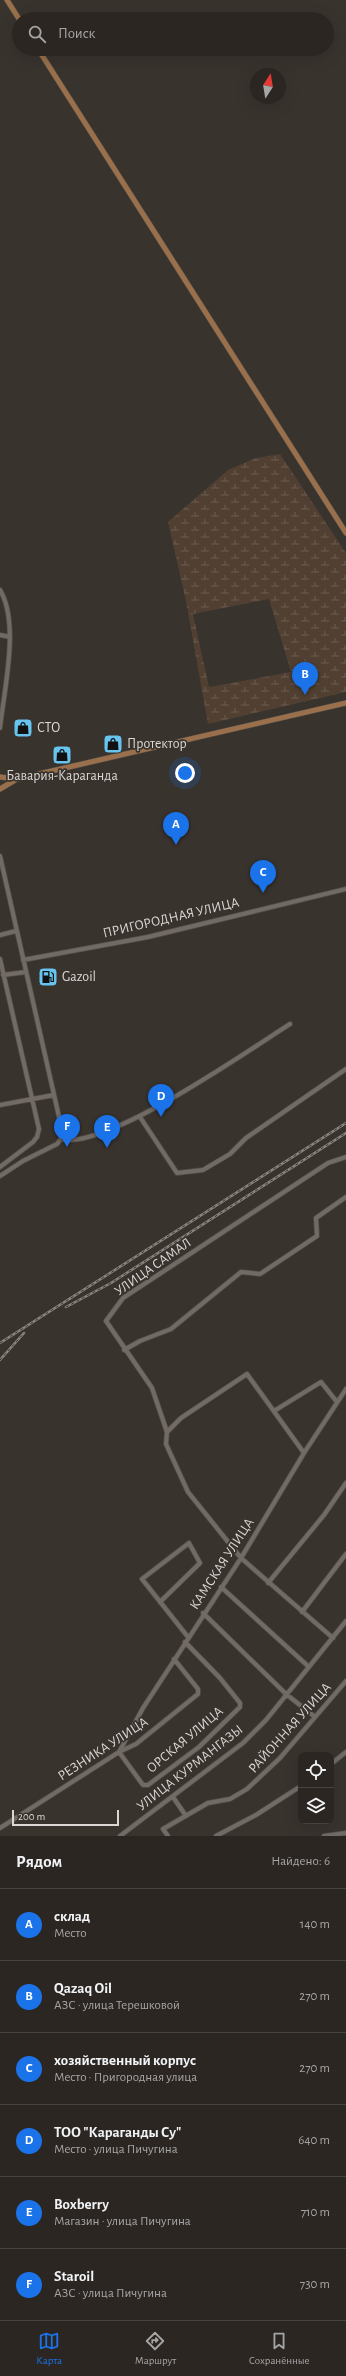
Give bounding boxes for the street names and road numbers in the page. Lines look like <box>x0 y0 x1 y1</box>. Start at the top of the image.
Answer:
street label: ПРИГОРОДНАЯ УЛИЦА <box>102 896 240 940</box>
street label: УЛИЦА САМАЛ <box>112 1235 194 1299</box>
street label: КАМСКАЯ УЛИЦА <box>187 1516 257 1612</box>
street label: РАЙОННАЯ УЛИЦА <box>245 1680 334 1776</box>
street label: ОРСКАЯ УЛИЦА <box>144 1704 226 1776</box>
street label: РЕЗНИКА УЛИЦА <box>56 1715 150 1783</box>
street label: УЛИЦА КУРМАНГАЗЫ <box>134 1722 246 1814</box>

